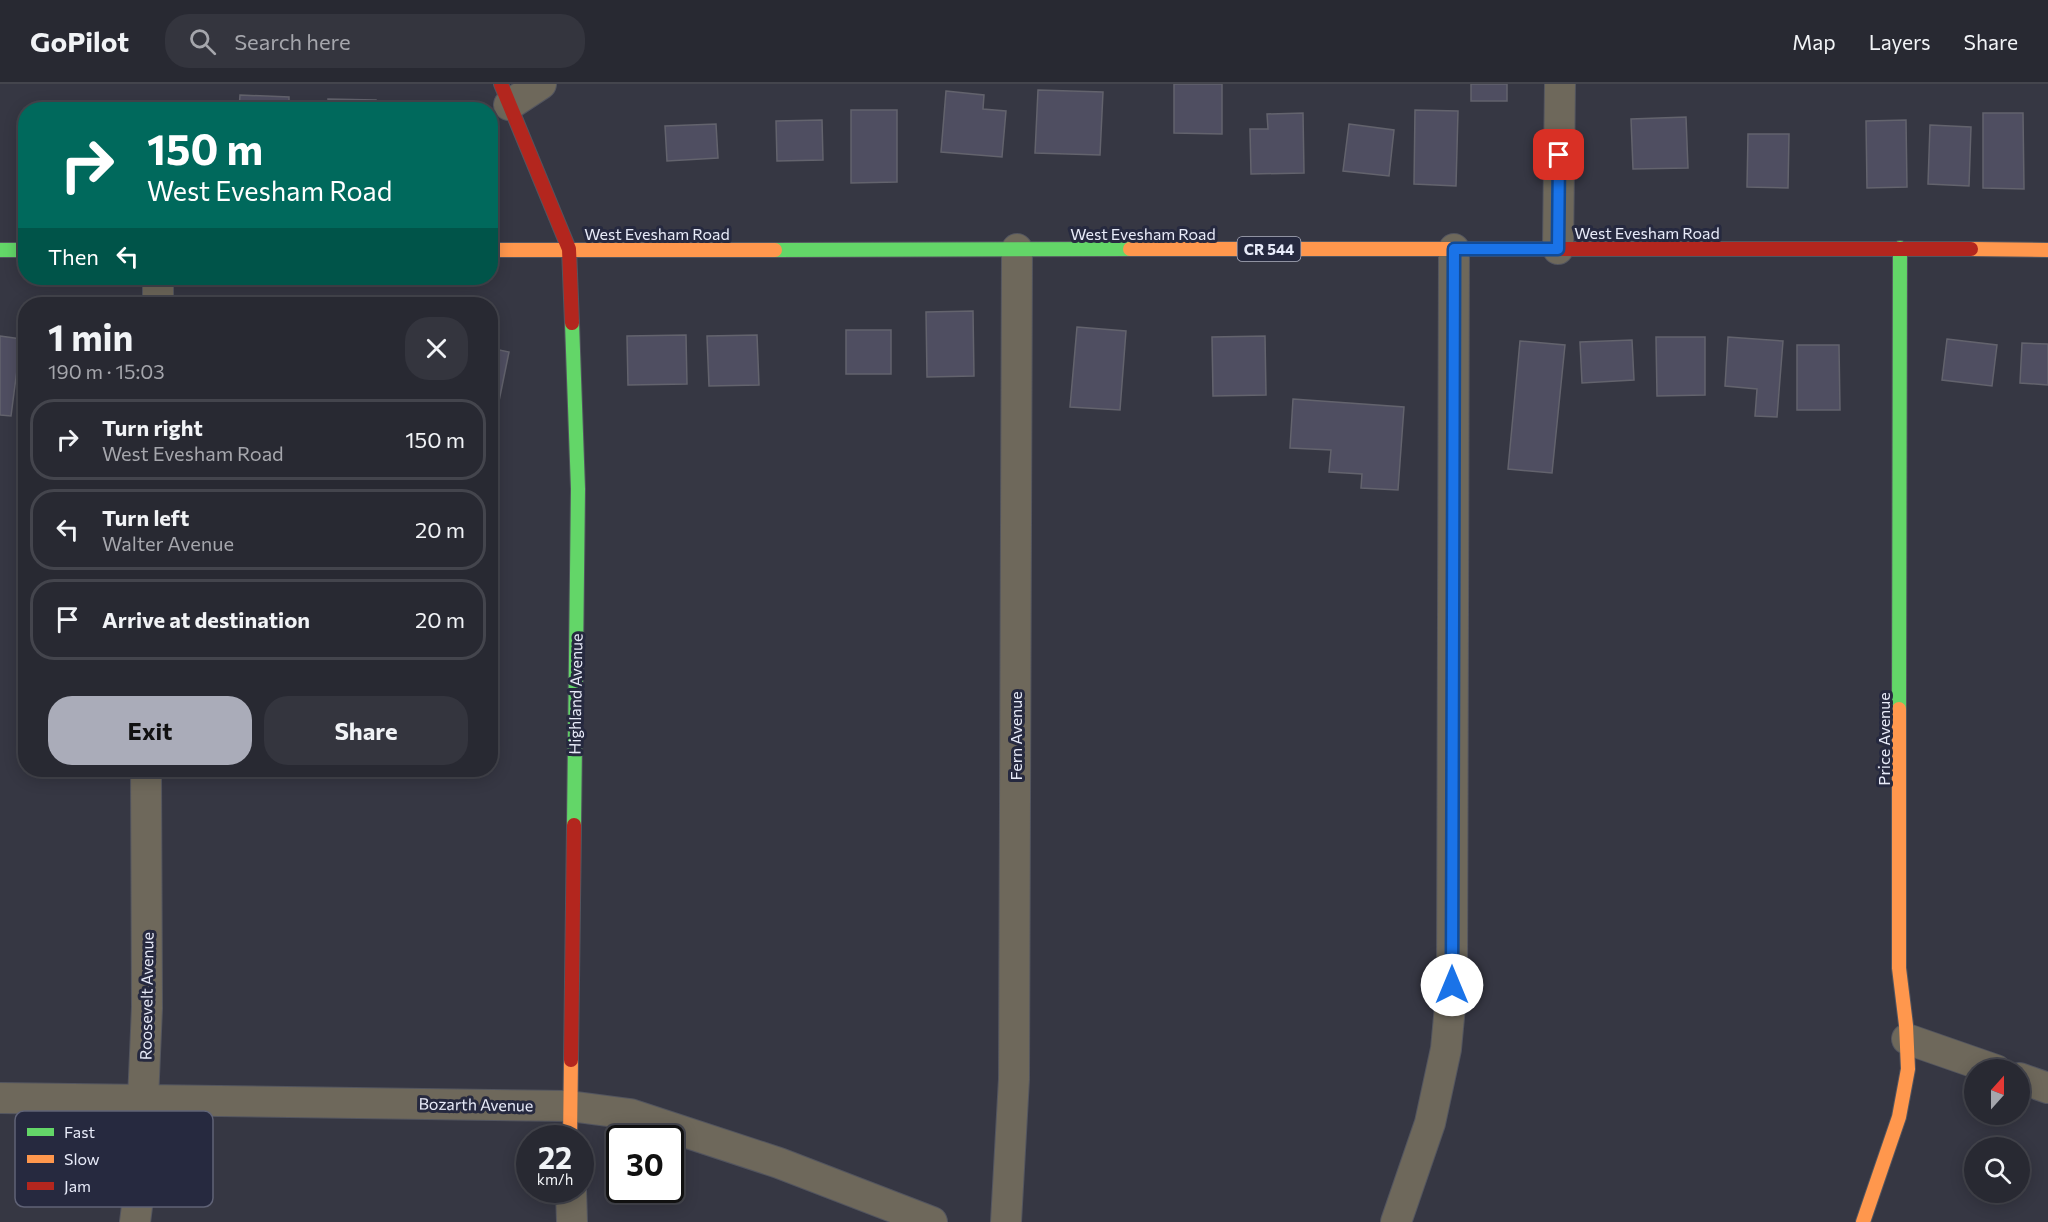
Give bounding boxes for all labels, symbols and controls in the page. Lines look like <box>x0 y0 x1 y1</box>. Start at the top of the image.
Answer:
search box <box>165 14 585 68</box>
text: GoPilot <box>30 24 129 58</box>
icon: search <box>186 25 219 58</box>
text: Search here <box>234 28 351 55</box>
text: Map <box>1792 29 1836 54</box>
text: Layers <box>1869 29 1931 54</box>
text: Share <box>1964 29 2018 54</box>
text: 150 m <box>147 122 263 174</box>
icon: right <box>48 126 126 204</box>
pin <box>1533 129 1584 180</box>
icon: arrive <box>1542 138 1575 171</box>
text: West Evesham Road <box>147 174 392 207</box>
street label: West Evesham Road <box>1574 223 1720 242</box>
street label: West Evesham Road <box>584 224 730 243</box>
street label: West Evesham Road <box>1070 224 1216 243</box>
road number: CR 544 <box>1238 237 1300 261</box>
icon: left <box>111 240 144 273</box>
text: Then <box>48 243 99 270</box>
text: 1 min <box>48 314 133 358</box>
button: close <box>405 317 468 380</box>
text: 190 m · 15:03 <box>48 359 165 383</box>
text: Turn right <box>102 414 203 441</box>
icon: right <box>51 423 84 456</box>
text: 150 m <box>405 426 465 453</box>
text: West Evesham Road <box>102 441 284 465</box>
text: Turn left <box>102 504 189 531</box>
icon: left <box>51 513 84 546</box>
text: 20 m <box>415 516 465 543</box>
text: Walter Avenue <box>102 531 234 555</box>
icon: arrive <box>51 603 84 636</box>
text: Arrive at destination <box>102 606 310 633</box>
text: 20 m <box>415 606 465 633</box>
street label: Highland Avenue <box>564 633 586 755</box>
street label: Fern Avenue <box>1006 691 1025 781</box>
street label: Price Avenue <box>1874 692 1893 786</box>
button: Exit <box>48 696 252 765</box>
button: Share <box>264 696 468 765</box>
street label: Roosevelt Avenue <box>135 932 157 1060</box>
position arrow <box>1420 953 1484 1017</box>
north arrow <box>1964 1059 2030 1125</box>
map controls <box>1964 1059 2030 1203</box>
street label: Bozarth Avenue <box>418 1094 534 1114</box>
legend <box>15 1111 213 1207</box>
text: Fast <box>64 1122 95 1141</box>
speed limit sign: 30 <box>606 1125 684 1203</box>
button: search <box>1964 1137 2030 1203</box>
text: 22 <box>538 1138 572 1175</box>
text: Slow <box>64 1149 100 1168</box>
text: km/h <box>537 1170 573 1188</box>
text: Jam <box>64 1176 91 1195</box>

